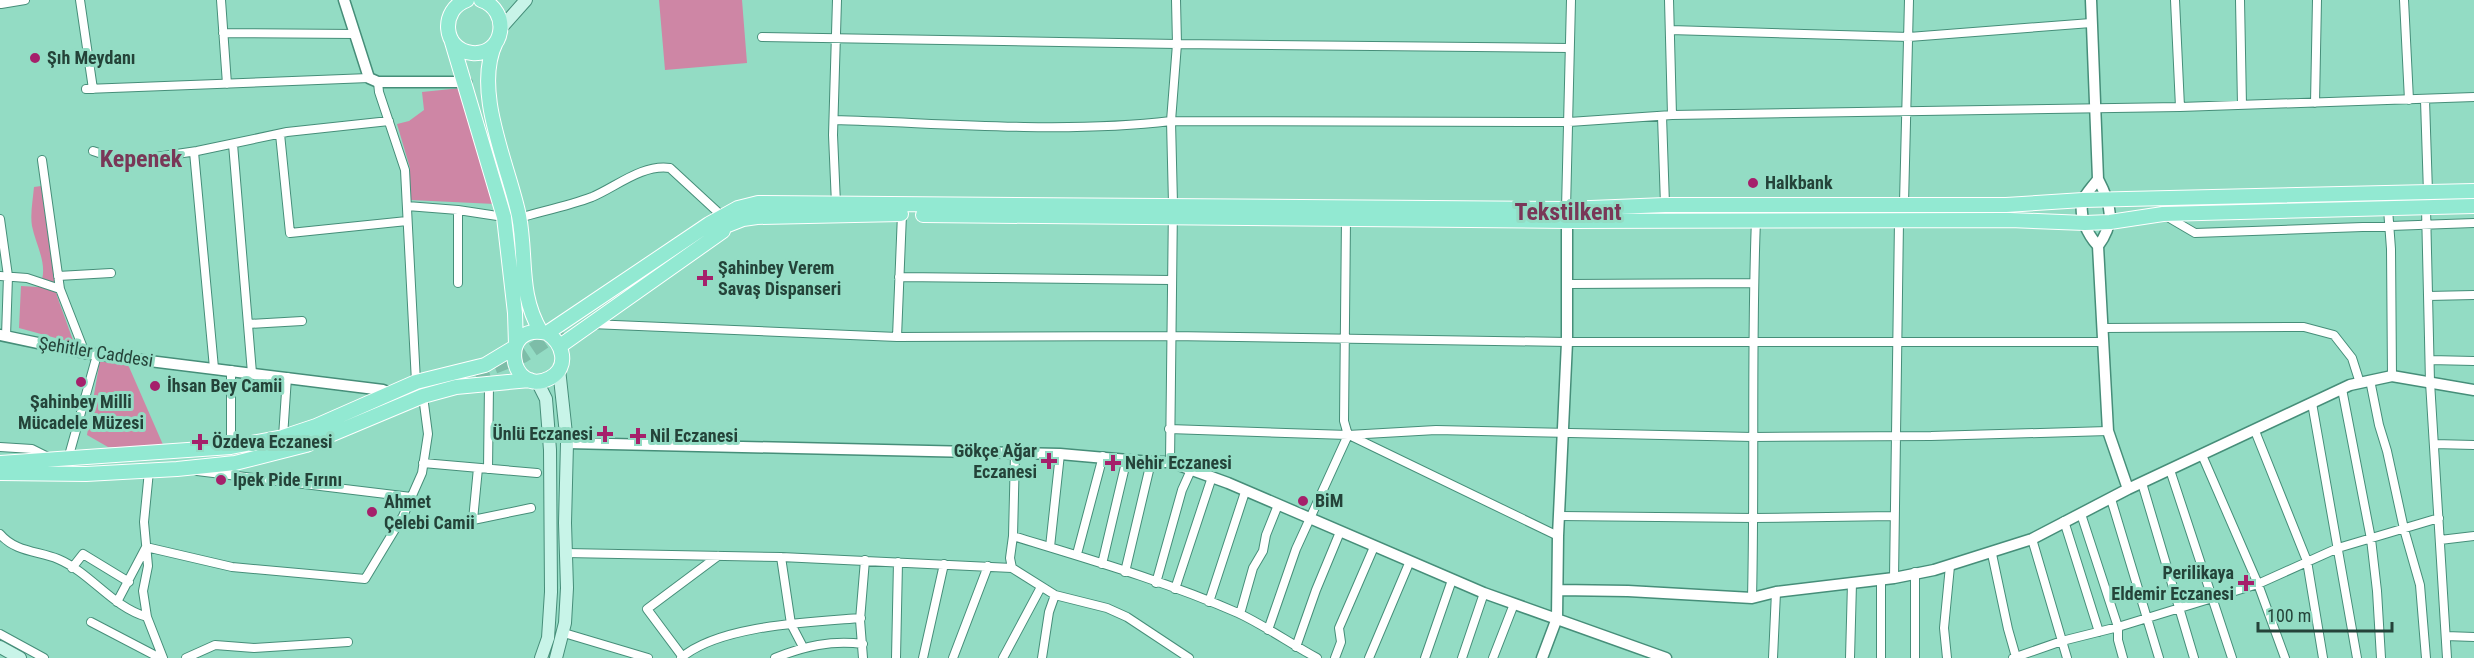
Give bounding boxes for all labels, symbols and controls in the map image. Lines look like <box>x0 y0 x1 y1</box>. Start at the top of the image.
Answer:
place label: Şıh Meydanı <box>47 47 135 68</box>
marker: Şıh Meydanı <box>28 51 42 65</box>
district label: Kepenek <box>100 145 183 173</box>
place label: Halkbank <box>1765 172 1833 193</box>
marker: Halkbank <box>1746 176 1760 190</box>
district label: Tekstilkent <box>1514 198 1622 226</box>
place label: Şahinbey Verem Savaş Dispanseri <box>718 257 841 299</box>
marker: Şahinbey Verem Savaş Dispanseri <box>696 269 714 287</box>
street label: Şehitler Caddesi <box>37 332 155 371</box>
marker: Şahinbey Milli Mücadele Müzesi <box>74 375 88 389</box>
place label: İhsan Bey Camii <box>167 375 282 396</box>
marker: İhsan Bey Camii <box>148 379 162 393</box>
place label: Şahinbey Milli Mücadele Müzesi <box>18 391 144 433</box>
place label: Ünlü Eczanesi <box>493 423 593 444</box>
place label: Nil Eczanesi <box>650 425 738 446</box>
marker: Ünlü Eczanesi <box>598 427 612 441</box>
marker: Nil Eczanesi <box>631 429 645 443</box>
place label: Özdeva Eczanesi <box>212 431 333 452</box>
marker: Özdeva Eczanesi <box>193 435 207 449</box>
place label: Gökçe Ağar Eczanesi <box>954 440 1037 482</box>
place label: Nehir Eczanesi <box>1125 452 1232 473</box>
marker: Gökçe Ağar Eczanesi <box>1042 454 1056 468</box>
marker: Nehir Eczanesi <box>1106 456 1120 470</box>
place label: Ipek Pide Fırını <box>233 469 342 490</box>
marker: Ipek Pide Fırını <box>214 473 228 487</box>
place label: BiM <box>1315 490 1343 511</box>
place label: Ahmet Çelebi Camii <box>384 491 475 533</box>
marker: BiM <box>1296 494 1310 508</box>
marker: Ahmet Çelebi Camii <box>365 505 379 519</box>
place label: Perilikaya Eldemir Eczanesi <box>2111 562 2234 604</box>
marker: Perilikaya Eldemir Eczanesi <box>2239 576 2253 590</box>
scale bar <box>2258 595 2392 633</box>
text: 100 m <box>2267 605 2311 626</box>

